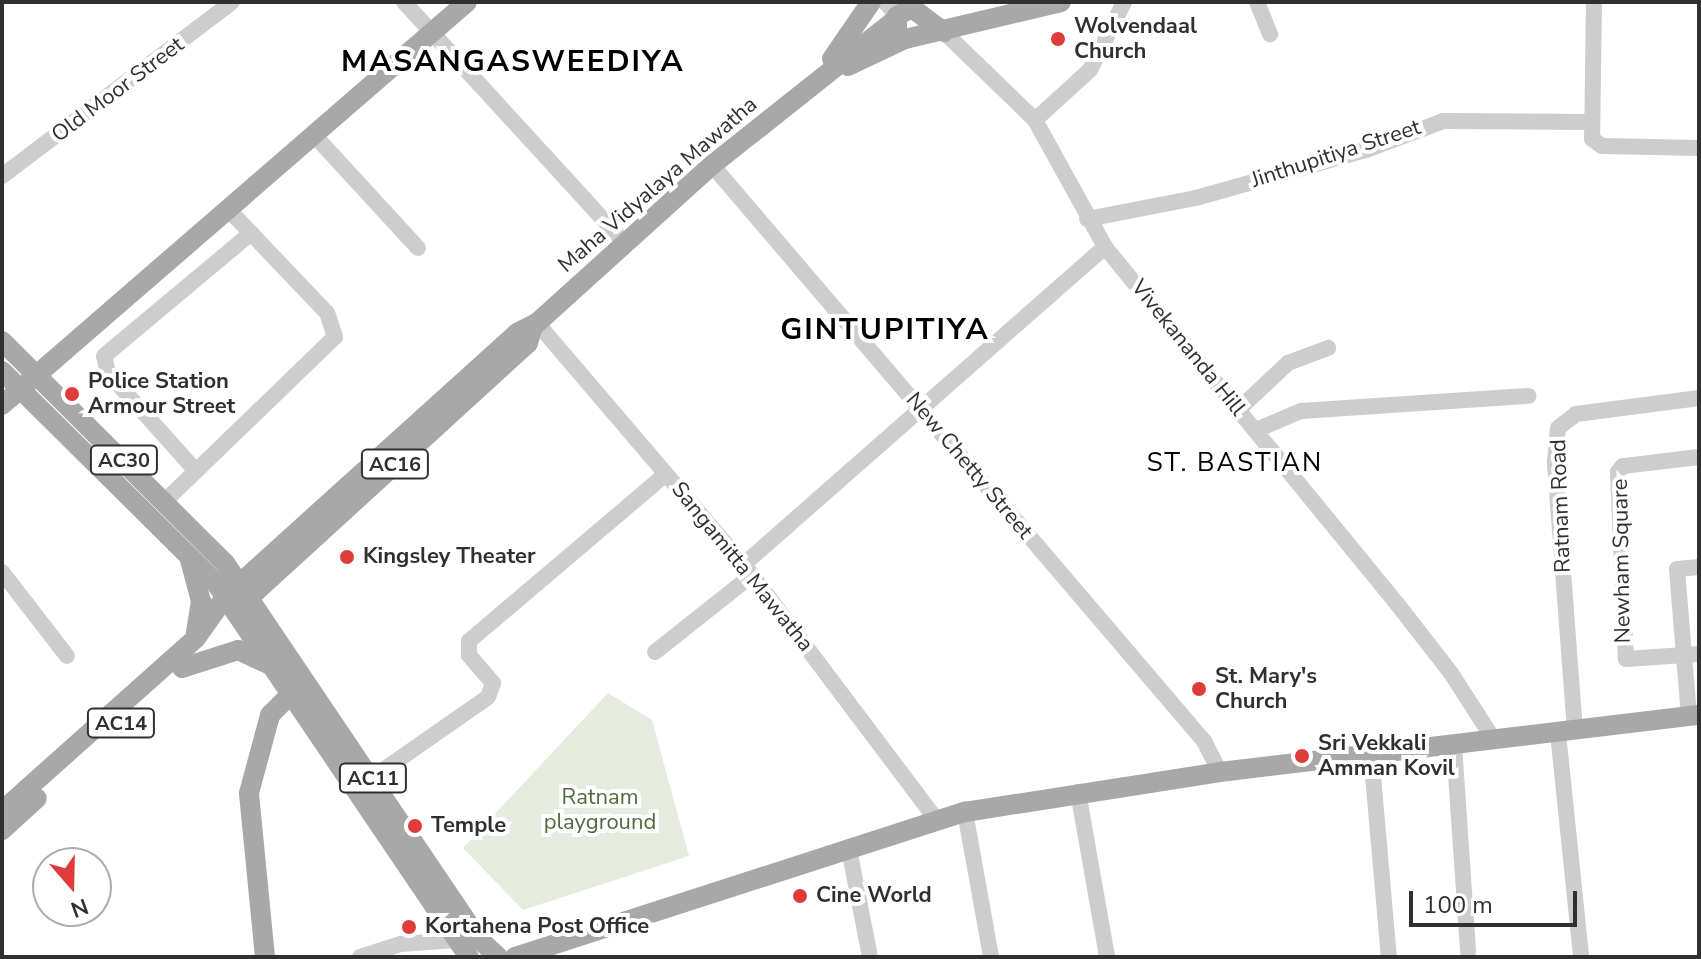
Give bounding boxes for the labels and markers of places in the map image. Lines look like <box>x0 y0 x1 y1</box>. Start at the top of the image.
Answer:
place label: Wolvendaal Church <box>1074 13 1197 64</box>
marker: Wolvendaal Church <box>1049 30 1067 48</box>
place label: Police Station Armour Street <box>88 368 235 420</box>
marker: Police Station Armour Street <box>63 385 81 403</box>
place label: Kingsley Theater <box>363 544 536 570</box>
marker: Kingsley Theater <box>338 548 356 566</box>
place label: St. Mary's Church <box>1215 663 1317 714</box>
marker: St. Mary's Church <box>1190 680 1208 698</box>
place label: Sri Vekkali Amman Kovil <box>1318 730 1455 782</box>
marker: Sri Vekkali Amman Kovil <box>1293 747 1311 765</box>
place label: Temple <box>431 813 506 839</box>
marker: Temple <box>406 817 424 835</box>
place label: Cine World <box>816 883 932 909</box>
marker: Cine World <box>791 887 809 905</box>
place label: Kortahena Post Office <box>425 914 649 940</box>
marker: Kortahena Post Office <box>400 918 418 936</box>

